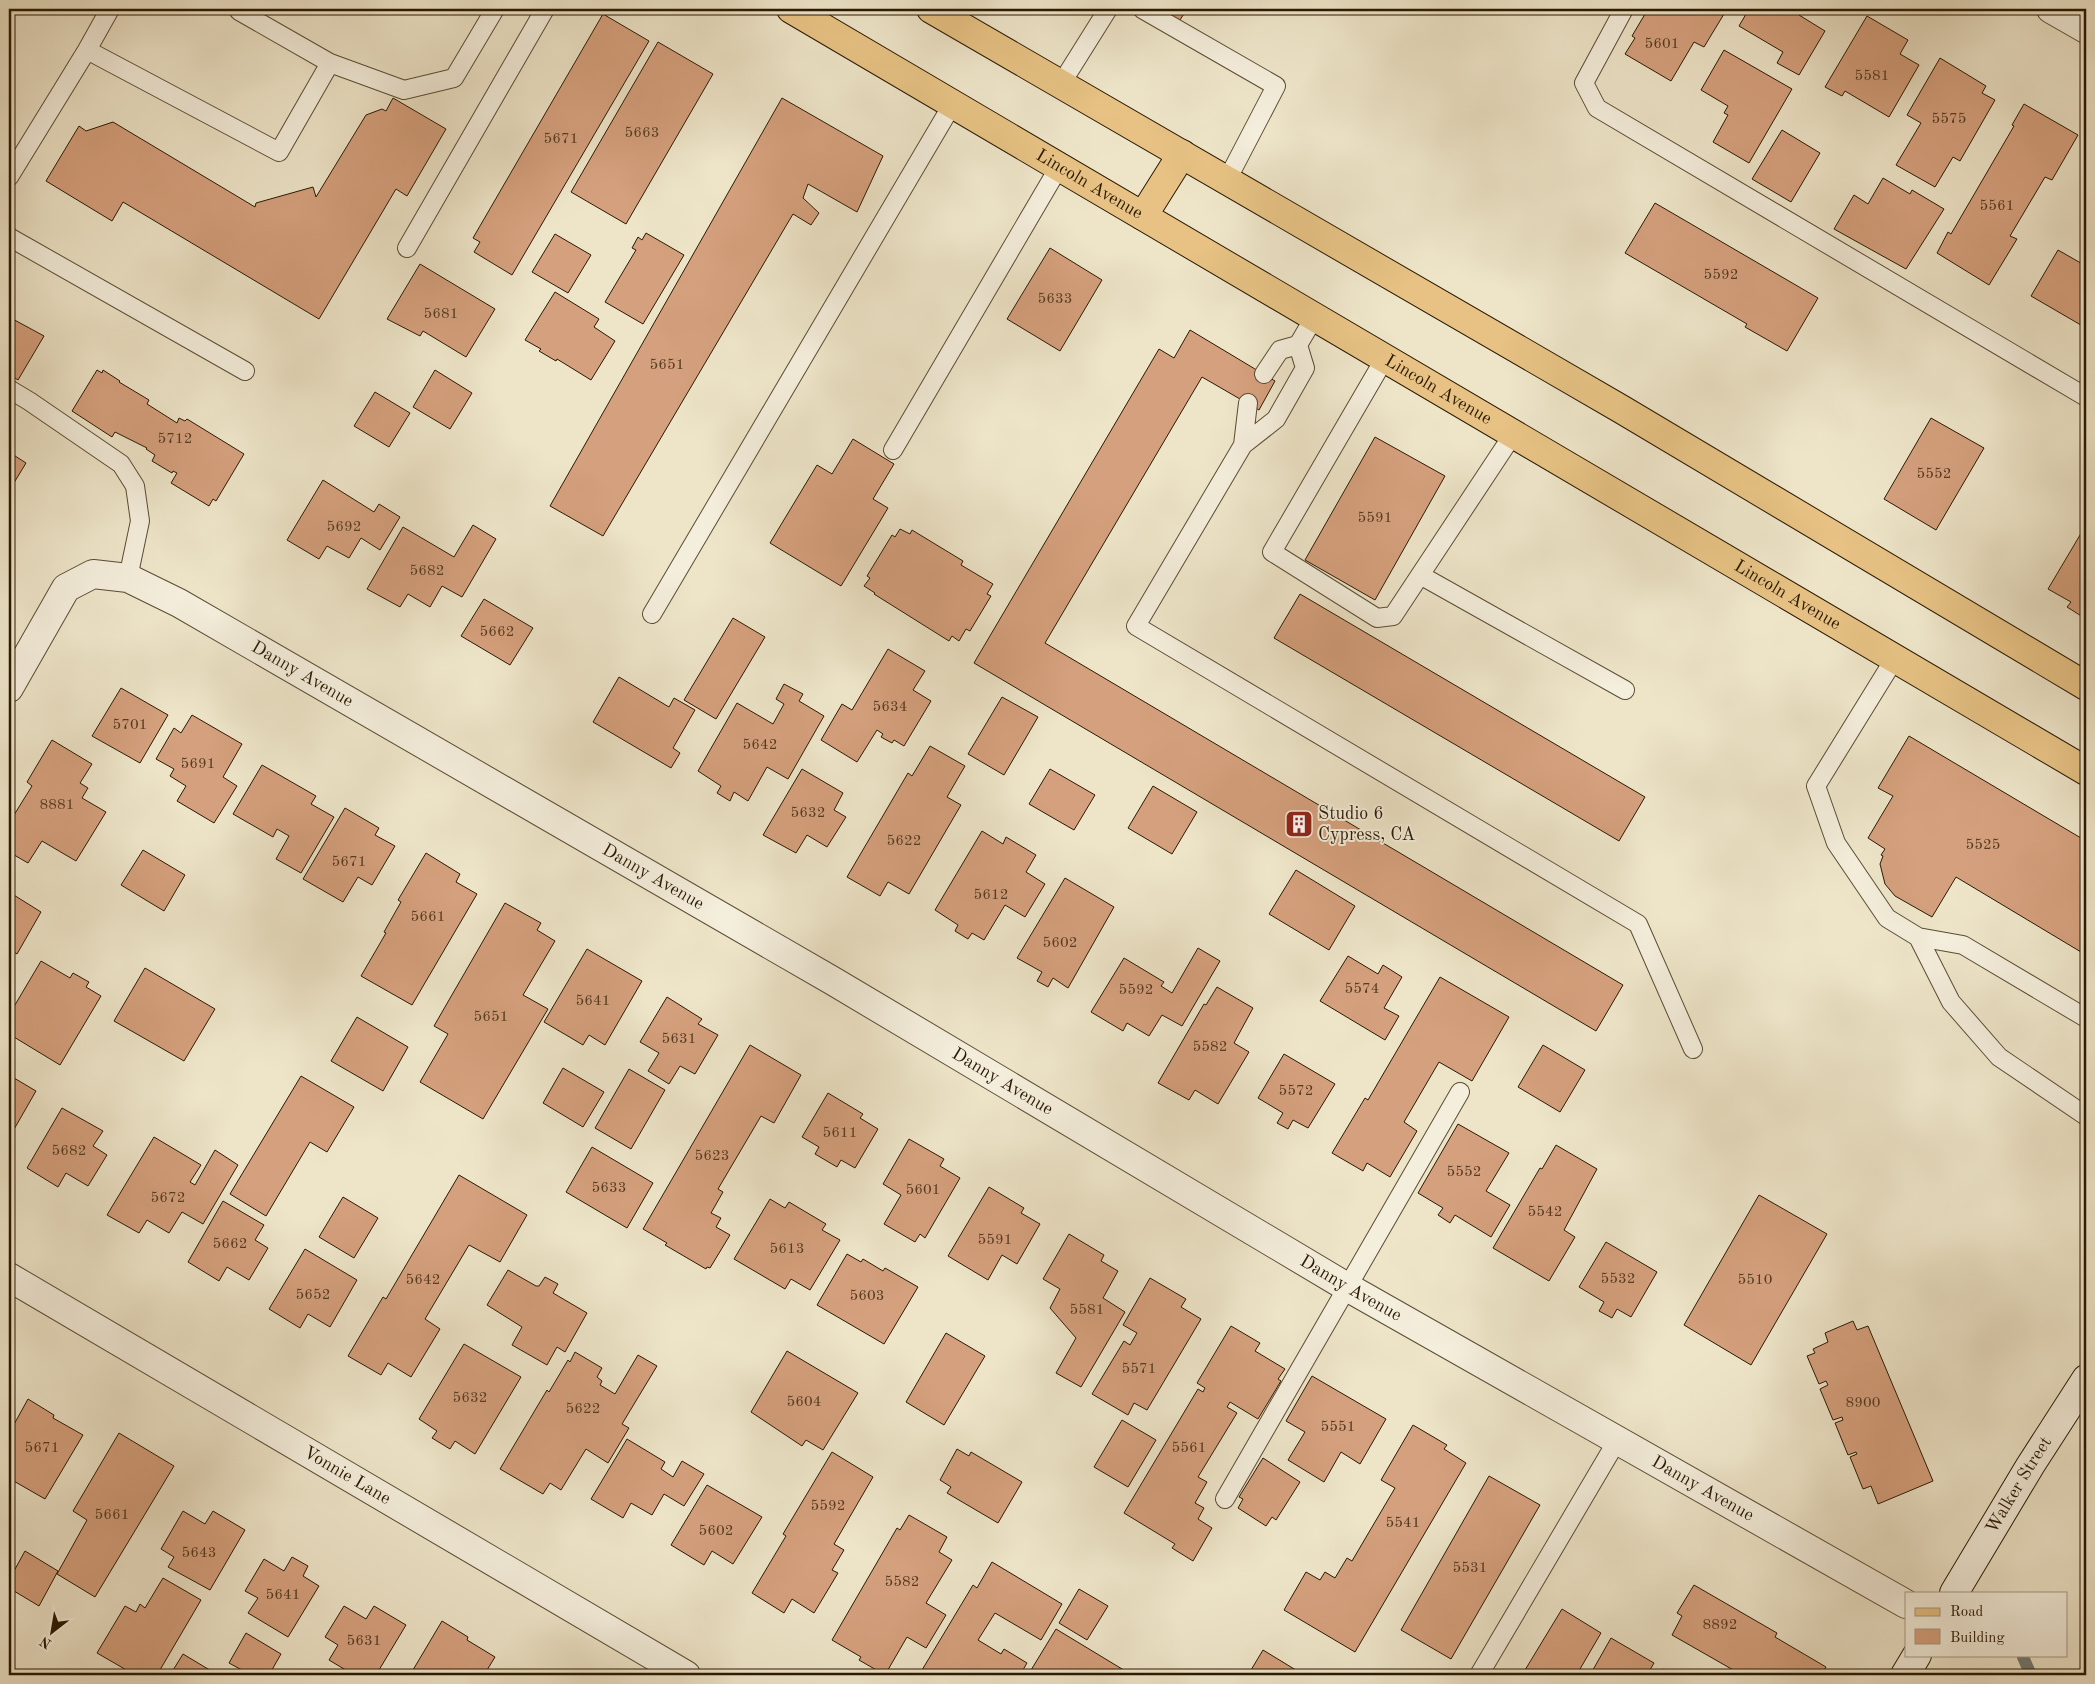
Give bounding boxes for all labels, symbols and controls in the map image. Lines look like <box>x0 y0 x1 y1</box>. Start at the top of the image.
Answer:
house number: 5601 <box>1645 37 1679 52</box>
house number: 5581 <box>1855 69 1889 84</box>
house number: 5575 <box>1932 112 1966 127</box>
house number: 5663 <box>625 126 659 141</box>
house number: 5671 <box>544 132 578 147</box>
street label: Lincoln Avenue <box>1033 146 1146 223</box>
house number: 5561 <box>1980 199 2014 214</box>
house number: 5592 <box>1704 268 1738 283</box>
house number: 5633 <box>1038 292 1072 307</box>
house number: 5681 <box>424 307 458 322</box>
street label: Lincoln Avenue <box>1382 352 1495 428</box>
house number: 5651 <box>650 358 684 373</box>
house number: 5712 <box>158 432 192 447</box>
house number: 5552 <box>1917 467 1951 482</box>
house number: 5591 <box>1358 511 1392 526</box>
house number: 5692 <box>327 520 361 535</box>
street label: Lincoln Avenue <box>1731 557 1844 634</box>
house number: 5682 <box>410 564 444 579</box>
house number: 5662 <box>480 625 514 640</box>
street label: Danny Avenue <box>248 638 356 711</box>
house number: 5634 <box>873 700 907 715</box>
house number: 5701 <box>113 718 147 733</box>
house number: 5642 <box>743 738 777 753</box>
house number: 5691 <box>181 757 215 772</box>
house number: 8881 <box>40 798 74 813</box>
place label: Studio 6 Cypress, CA <box>1318 805 1415 844</box>
house number: 5632 <box>791 806 825 821</box>
building icon: Studio 6 Cypress, CA <box>1284 809 1314 839</box>
house number: 5622 <box>887 834 921 849</box>
house number: 5525 <box>1966 838 2000 853</box>
street label: Danny Avenue <box>599 841 707 913</box>
house number: 5671 <box>332 855 366 870</box>
house number: 5612 <box>974 888 1008 903</box>
house number: 5661 <box>411 910 445 925</box>
house number: 5602 <box>1043 936 1077 951</box>
house number: 5574 <box>1345 982 1379 997</box>
house number: 5592 <box>1119 983 1153 998</box>
house number: 5641 <box>576 994 610 1009</box>
house number: 5651 <box>474 1010 508 1025</box>
house number: 5631 <box>662 1032 696 1047</box>
house number: 5582 <box>1193 1040 1227 1055</box>
street label: Danny Avenue <box>949 1045 1056 1119</box>
house number: 5572 <box>1279 1084 1313 1099</box>
house number: 5611 <box>823 1126 857 1141</box>
house number: 5682 <box>52 1144 86 1159</box>
house number: 5623 <box>695 1149 729 1164</box>
house number: 5552 <box>1447 1165 1481 1180</box>
house number: 5633 <box>592 1181 626 1196</box>
house number: 5601 <box>906 1183 940 1198</box>
house number: 5672 <box>151 1191 185 1206</box>
house number: 5542 <box>1528 1205 1562 1220</box>
house number: 5591 <box>978 1233 1012 1248</box>
house number: 5662 <box>213 1237 247 1252</box>
house number: 5613 <box>770 1242 804 1257</box>
street label: Danny Avenue <box>1297 1252 1405 1325</box>
house number: 5532 <box>1601 1272 1635 1287</box>
house number: 5642 <box>406 1273 440 1288</box>
house number: 5510 <box>1738 1273 1772 1288</box>
house number: 5652 <box>296 1288 330 1303</box>
house number: 5603 <box>850 1289 884 1304</box>
house number: 5581 <box>1070 1303 1104 1318</box>
house number: 5571 <box>1122 1362 1156 1377</box>
house number: 5632 <box>453 1391 487 1406</box>
house number: 5604 <box>787 1395 821 1410</box>
house number: 8900 <box>1846 1396 1880 1411</box>
house number: 5622 <box>566 1402 600 1417</box>
house number: 5551 <box>1321 1420 1355 1435</box>
street label: Walker Street <box>1983 1434 2055 1536</box>
house number: 5671 <box>25 1441 59 1456</box>
house number: 5561 <box>1172 1441 1206 1456</box>
street label: Vonnie Lane <box>300 1443 394 1508</box>
street label: Danny Avenue <box>1649 1453 1757 1525</box>
house number: 5592 <box>811 1499 845 1514</box>
house number: 5661 <box>95 1508 129 1523</box>
house number: 5541 <box>1386 1516 1420 1531</box>
house number: 5602 <box>699 1524 733 1539</box>
house number: 5643 <box>182 1546 216 1561</box>
house number: 5531 <box>1453 1561 1487 1576</box>
house number: 5582 <box>885 1575 919 1590</box>
house number: 5641 <box>266 1588 300 1603</box>
legend <box>1905 1592 2068 1656</box>
text: Road <box>1950 1605 1984 1620</box>
north arrow <box>28 1606 78 1656</box>
house number: 8892 <box>1703 1618 1737 1633</box>
text: Building <box>1950 1631 2005 1646</box>
text: N <box>37 1633 54 1651</box>
house number: 5631 <box>347 1634 381 1649</box>

